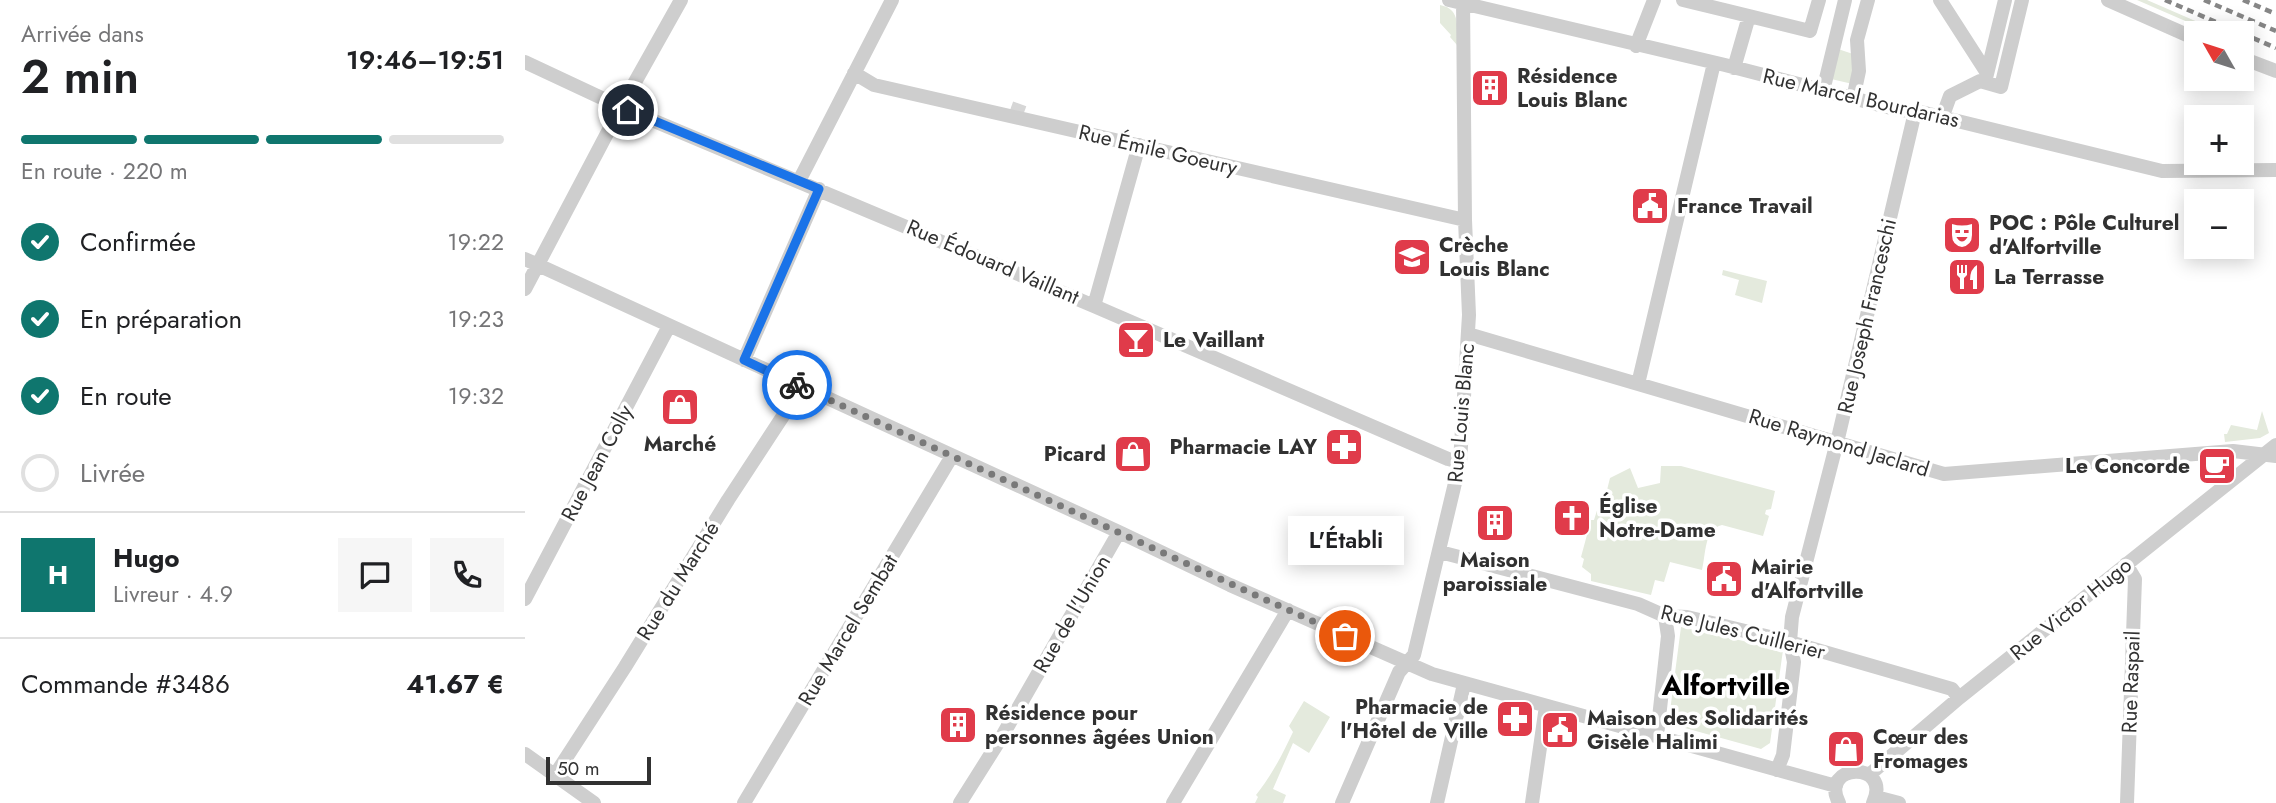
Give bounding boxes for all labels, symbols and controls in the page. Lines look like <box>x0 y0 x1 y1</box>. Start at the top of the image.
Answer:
text: Arrivée dans <box>21 17 144 51</box>
north arrow <box>2184 21 2254 91</box>
map controls <box>2184 21 2254 259</box>
text: 19:46–19:51 <box>346 41 504 79</box>
text: 2 min <box>21 44 139 110</box>
place label: Résidence Louis Blanc <box>1517 61 1628 115</box>
street label: Rue Marcel Bourdarias <box>1760 61 1962 135</box>
building icon: Résidence Louis Blanc <box>1469 67 1511 109</box>
pin <box>598 80 658 140</box>
icon: home <box>609 91 647 129</box>
button: + <box>2184 105 2254 175</box>
street label: Rue Émile Goeury <box>1076 117 1241 183</box>
text: En route · 220 m <box>21 154 188 188</box>
public building icon: France Travail <box>1629 185 1671 227</box>
button: − <box>2184 189 2254 259</box>
place label: France Travail <box>1677 191 1813 221</box>
place label: POC : Pôle Culturel d'Alfortville <box>1989 208 2180 262</box>
street label: Rue Édouard Vaillant <box>902 212 1084 312</box>
theatre icon: POC : Pôle Culturel d'Alfortville <box>1941 214 1983 256</box>
street label: Rue Joseph Franceschi <box>1830 216 1904 416</box>
icon: check <box>21 223 59 261</box>
text: Confirmée <box>80 223 196 261</box>
text: 19:22 <box>447 225 504 259</box>
place label: Crèche Louis Blanc <box>1439 230 1550 284</box>
school or university icon: Crèche Louis Blanc <box>1391 236 1433 278</box>
restaurant icon: La Terrasse <box>1946 256 1988 298</box>
place label: La Terrasse <box>1994 262 2104 292</box>
icon: check <box>21 300 59 338</box>
text: En préparation <box>80 300 242 338</box>
text: 19:23 <box>448 302 504 336</box>
bar icon: Le Vaillant <box>1115 319 1157 361</box>
place label: Le Vaillant <box>1163 325 1265 355</box>
street label: Rue Louis Blanc <box>1440 342 1482 484</box>
courier <box>762 350 832 420</box>
icon: bike <box>778 366 816 404</box>
icon: check <box>21 377 59 415</box>
text: En route <box>80 377 172 415</box>
text: 19:32 <box>448 379 504 413</box>
shop icon: Marché <box>659 386 701 428</box>
street label: Rue Jean Colly <box>554 399 641 527</box>
street label: Rue Raymond Jaclard <box>1745 401 1933 485</box>
pharmacy icon: Pharmacie LAY <box>1323 426 1365 468</box>
place label: Marché <box>644 429 716 459</box>
place label: Pharmacie LAY <box>1169 432 1317 462</box>
shop icon: Picard <box>1112 433 1154 475</box>
place label: Picard <box>1044 439 1106 469</box>
cafe icon: Le Concorde <box>2196 445 2238 487</box>
place label: Le Concorde <box>2065 451 2190 481</box>
text: Livrée <box>80 454 145 492</box>
place label: Église Notre-Dame <box>1599 491 1716 545</box>
church icon: Église Notre-Dame <box>1551 497 1593 539</box>
building icon: Maison paroissiale <box>1474 502 1516 544</box>
street label: Rue du Marché <box>629 516 727 646</box>
callout: L'Établi <box>1287 517 1403 566</box>
text: L'Établi <box>1309 523 1383 557</box>
button: chat <box>338 538 412 612</box>
button: phone <box>430 538 504 612</box>
text: Hugo <box>113 539 180 577</box>
place label: Maison paroissiale <box>1443 545 1547 599</box>
street label: Rue Marcel Sembat <box>791 549 905 711</box>
street label: Rue de l'Union <box>1026 549 1118 679</box>
street label: Rue Victor Hugo <box>2004 551 2138 667</box>
place label: Mairie d'Alfortville <box>1751 552 1864 606</box>
text: H <box>48 556 68 594</box>
public building icon: Mairie d'Alfortville <box>1703 558 1745 600</box>
text: Livreur · 4.9 <box>113 577 233 611</box>
street label: Rue Jules Cuillerier <box>1658 597 1829 667</box>
pin <box>1315 606 1375 666</box>
icon: bag <box>1326 617 1364 655</box>
street label: Rue Raspail <box>2114 630 2148 734</box>
text: Commande #3486 <box>21 665 230 703</box>
text: 41.67 € <box>406 665 504 703</box>
district label: Alfortville <box>1661 665 1790 706</box>
place label: Pharmacie de l'Hôtel de Ville <box>1340 692 1488 746</box>
place label: Résidence pour personnes âgées Union <box>985 698 1214 752</box>
pharmacy icon: Pharmacie de l'Hôtel de Ville <box>1494 698 1536 740</box>
place label: Maison des Solidarités Gisèle Halimi <box>1587 703 1808 757</box>
building icon: Résidence pour personnes âgées Union <box>937 704 979 746</box>
public building icon: Maison des Solidarités Gisèle Halimi <box>1539 709 1581 751</box>
place label: Cœur des Fromages <box>1873 722 1969 776</box>
shop icon: Cœur des Fromages <box>1825 728 1867 770</box>
scale bar <box>546 754 651 786</box>
text: 50 m <box>557 755 600 782</box>

